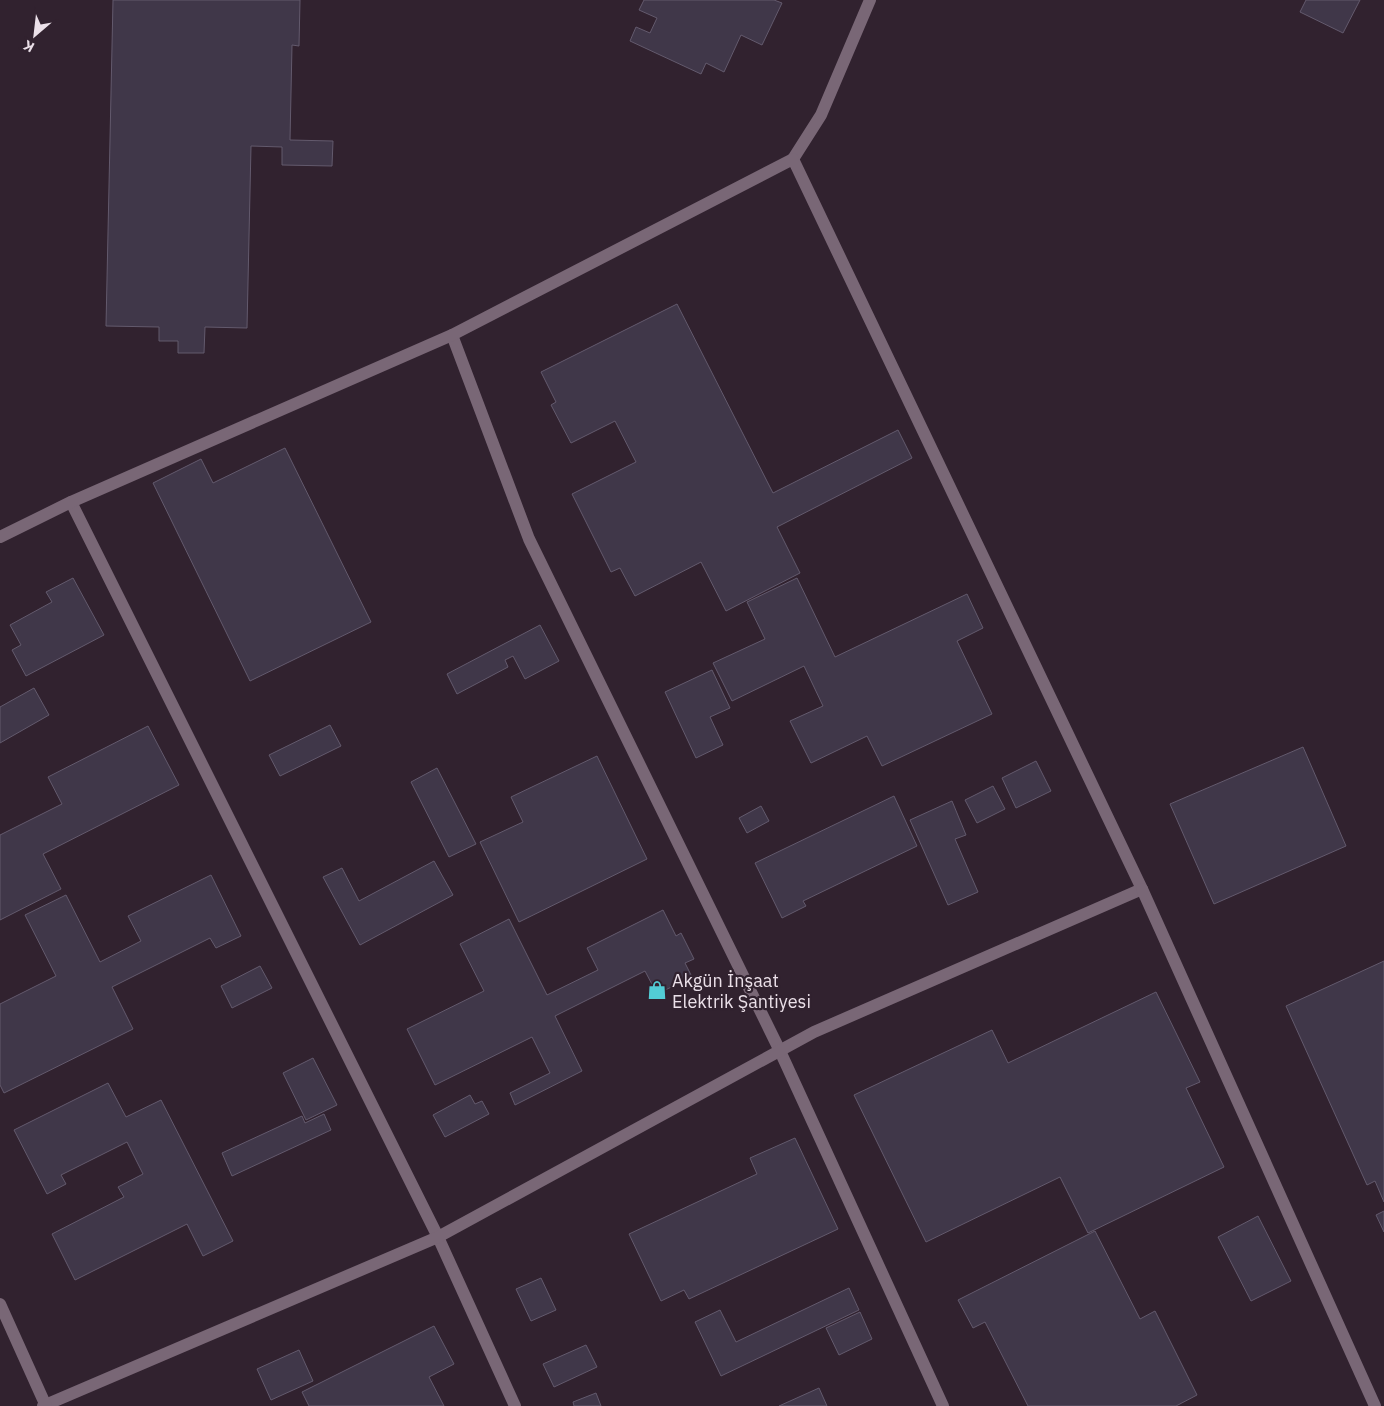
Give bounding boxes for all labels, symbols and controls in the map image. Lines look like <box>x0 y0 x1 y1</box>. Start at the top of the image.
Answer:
north arrow <box>10 10 60 60</box>
text: K <box>20 36 37 57</box>
place label: Akgün İnşaat Elektrik Şantiyesi <box>672 969 811 1013</box>
shop icon: Akgün İnşaat Elektrik Şantiyesi <box>646 979 668 1001</box>

